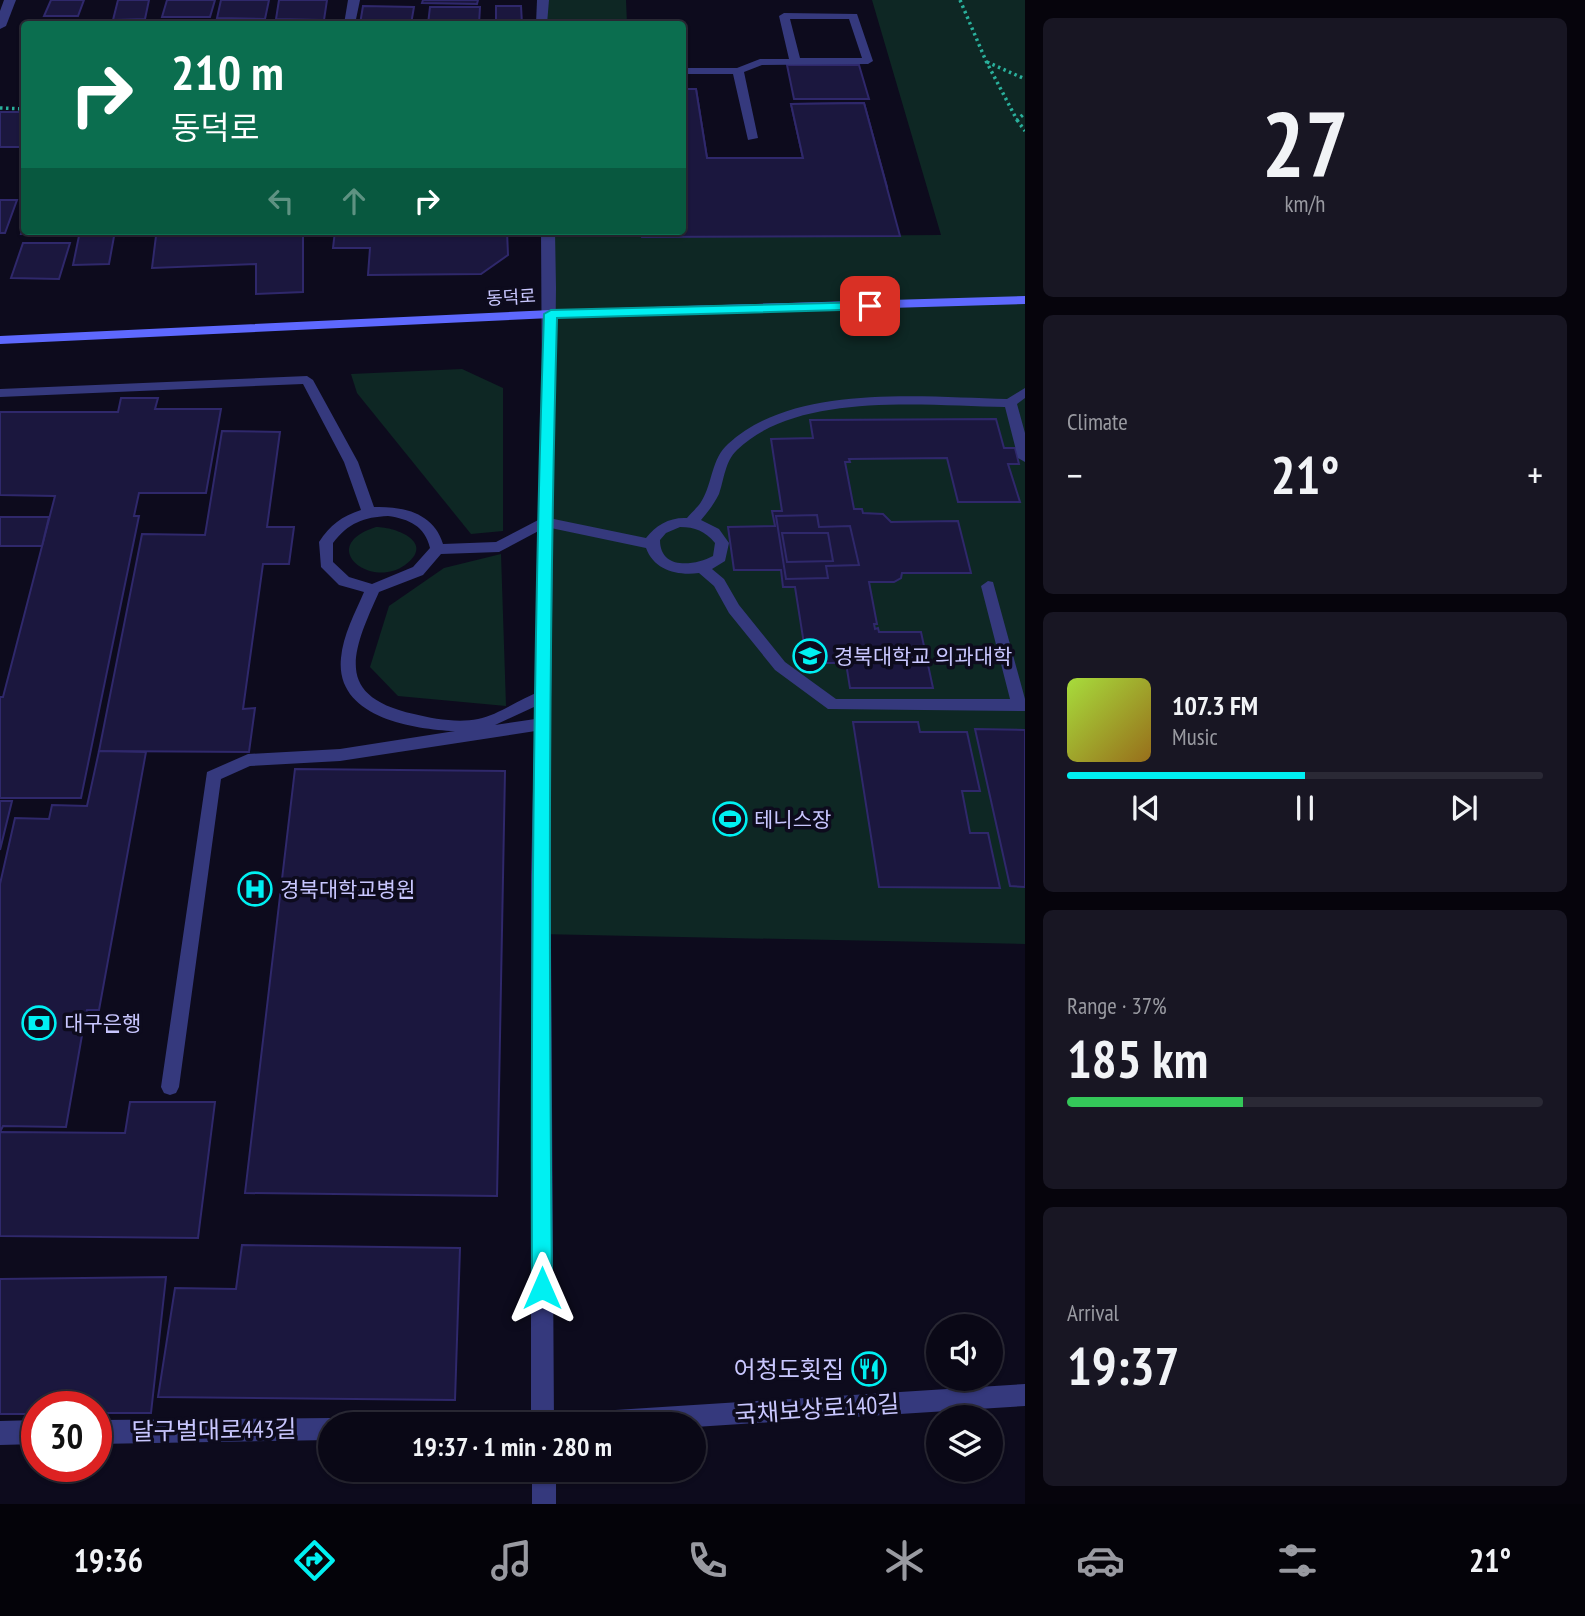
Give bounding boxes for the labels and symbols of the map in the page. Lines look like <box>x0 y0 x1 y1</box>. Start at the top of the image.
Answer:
pin <box>840 276 900 336</box>
street label: 동덕로 <box>486 284 536 310</box>
school or university icon: 경북대학교 의과대학 <box>791 637 829 675</box>
place label: 경북대학교 의과대학 <box>834 643 1012 670</box>
sports icon: 테니스장 <box>711 800 749 838</box>
place label: 테니스장 <box>754 806 831 833</box>
hospital icon: 경북대학교병원 <box>236 870 274 908</box>
place label: 경북대학교병원 <box>280 876 415 903</box>
bank icon: 대구은행 <box>20 1004 58 1042</box>
place label: 대구은행 <box>64 1010 141 1037</box>
position arrow <box>505 1251 579 1325</box>
restaurant icon: 어청도횟집 <box>850 1350 888 1388</box>
place label: 어청도횟집 <box>734 1354 844 1385</box>
street label: 국채보상로140길 <box>734 1388 900 1430</box>
speed limit sign: 30 <box>21 1391 112 1482</box>
street label: 달구벌대로443길 <box>131 1413 297 1447</box>

